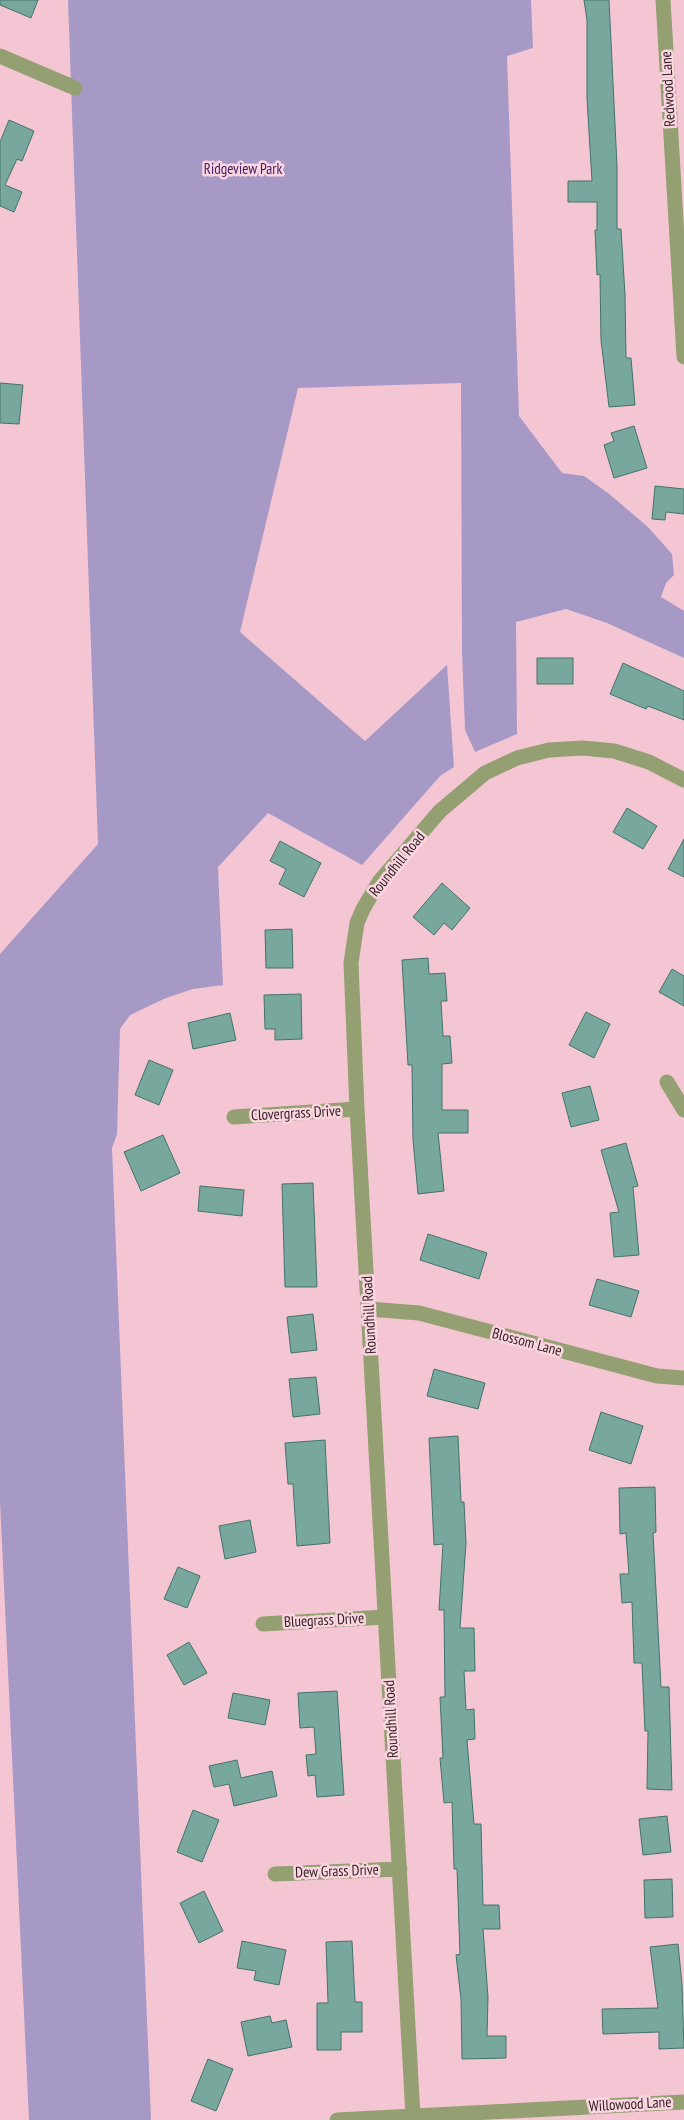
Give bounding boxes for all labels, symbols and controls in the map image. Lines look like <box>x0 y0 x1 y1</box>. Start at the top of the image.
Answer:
street label: Redwood Lane <box>656 51 679 127</box>
park label: Ridgeview Park <box>204 159 282 178</box>
street label: Roundhill Road <box>365 827 429 900</box>
street label: Clovergrass Drive <box>251 1101 341 1124</box>
street label: Roundhill Road <box>357 1275 380 1355</box>
street label: Blossom Lane <box>490 1323 564 1360</box>
street label: Bluegrass Drive <box>283 1608 365 1631</box>
street label: Roundhill Road <box>379 1679 402 1759</box>
street label: Dew Grass Drive <box>295 1860 379 1881</box>
street label: Willowood Lane <box>588 2092 672 2115</box>

